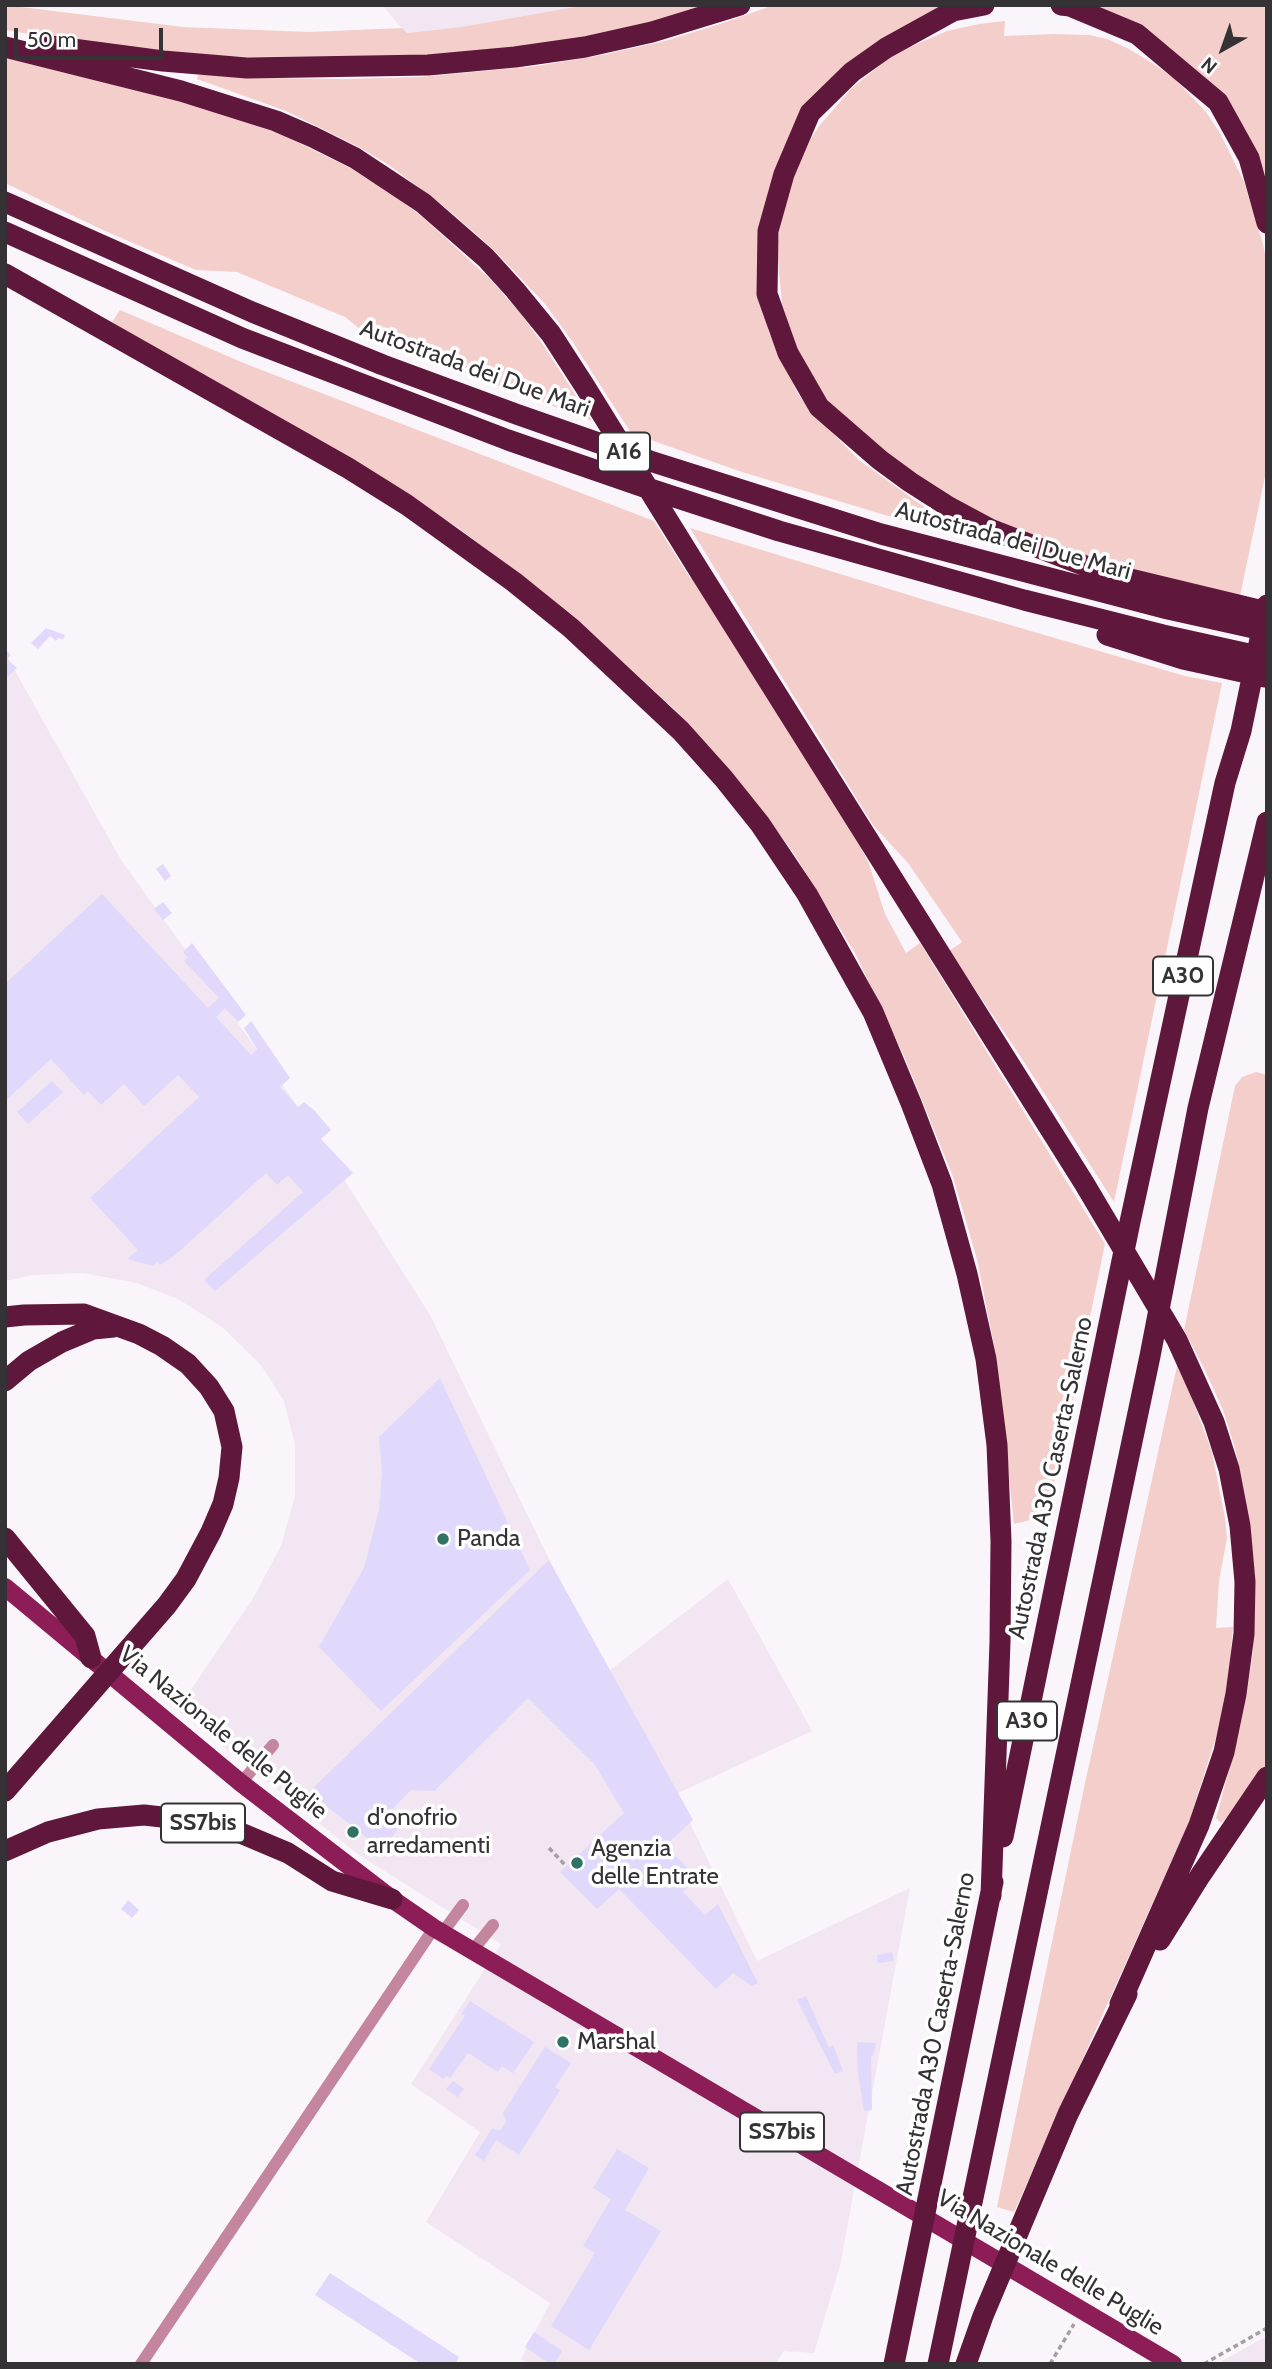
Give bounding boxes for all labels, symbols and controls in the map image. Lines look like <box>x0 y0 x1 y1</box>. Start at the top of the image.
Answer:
scale bar <box>18 14 166 58</box>
north arrow <box>1188 14 1258 84</box>
text: 50 m <box>27 27 76 52</box>
text: N <box>1197 52 1222 79</box>
street label: Autostrada dei Due Mari <box>356 314 594 424</box>
road number: A16 <box>598 432 650 472</box>
street label: Autostrada dei Due Mari <box>892 496 1134 586</box>
road number: A30 <box>1153 956 1213 995</box>
street label: Autostrada A30 Caserta-Salerno <box>1003 1314 1099 1642</box>
place label: Panda <box>457 1525 520 1553</box>
marker: Panda <box>435 1531 451 1547</box>
street label: Via Nazionale delle Puglie <box>113 1640 333 1826</box>
road number: A30 <box>997 1702 1057 1740</box>
road number: SS7bis <box>161 1804 245 1842</box>
place label: d'onofrio arredamenti <box>367 1804 490 1860</box>
marker: d'onofrio arredamenti <box>345 1824 361 1840</box>
place label: Agenzia delle Entrate <box>591 1835 719 1891</box>
marker: Agenzia delle Entrate <box>569 1855 585 1871</box>
street label: Autostrada A30 Caserta-Salerno <box>891 1870 981 2198</box>
place label: Marshal <box>577 2028 656 2056</box>
marker: Marshal <box>555 2034 571 2050</box>
road number: SS7bis <box>740 2112 824 2152</box>
street label: Via Nazionale delle Puglie <box>931 2184 1169 2342</box>

